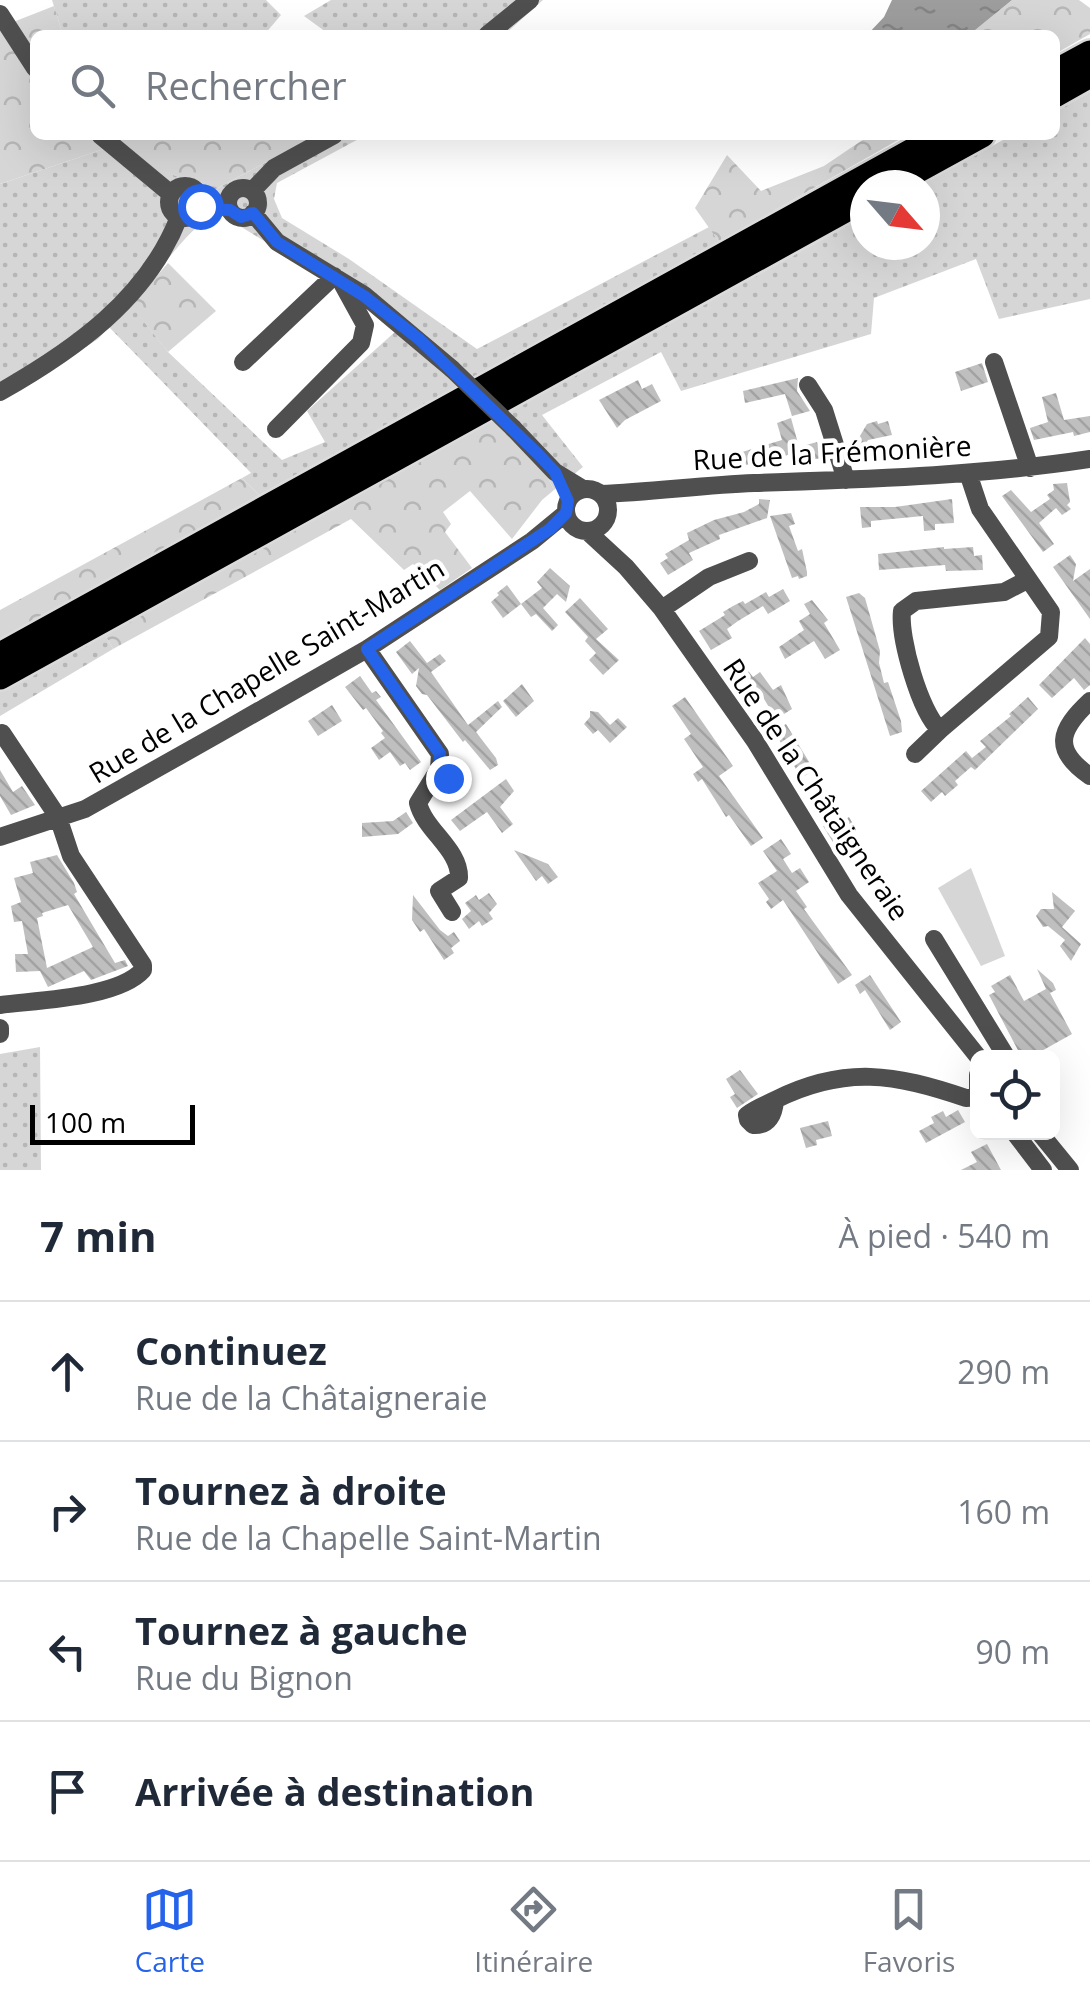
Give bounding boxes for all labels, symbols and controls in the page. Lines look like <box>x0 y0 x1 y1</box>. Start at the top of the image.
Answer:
search box <box>30 30 1060 140</box>
icon: search <box>65 58 120 113</box>
text: Rechercher <box>145 59 347 111</box>
north arrow <box>850 170 940 260</box>
route start <box>178 184 224 230</box>
street label: Rue de la Frémonière <box>692 426 972 478</box>
street label: Rue de la Chapelle Saint-Martin <box>81 549 451 791</box>
street label: Rue de la Châtaigneraie <box>715 651 919 927</box>
route end <box>426 756 472 802</box>
map controls <box>970 1050 1060 1140</box>
button: locate <box>970 1050 1060 1140</box>
scale bar <box>30 1100 195 1144</box>
text: 100 m <box>45 1103 126 1141</box>
text: 7 min <box>40 1207 157 1264</box>
text: À pied · 540 m <box>838 1214 1050 1257</box>
text: Continuez <box>135 1324 327 1376</box>
icon: ahead <box>40 1344 95 1399</box>
text: 290 m <box>957 1350 1050 1393</box>
text: Rue de la Châtaigneraie <box>135 1376 487 1419</box>
text: Tournez à droite <box>135 1464 447 1516</box>
icon: right <box>40 1484 95 1539</box>
text: 160 m <box>957 1490 1050 1533</box>
text: Rue de la Chapelle Saint-Martin <box>135 1516 602 1559</box>
text: Tournez à gauche <box>135 1604 468 1656</box>
icon: left <box>40 1624 95 1679</box>
text: 90 m <box>975 1630 1050 1673</box>
text: Rue du Bignon <box>135 1656 353 1699</box>
icon: arrive <box>40 1764 95 1819</box>
text: Arrivée à destination <box>135 1765 535 1817</box>
tab: Carte <box>135 1882 205 1980</box>
tab: Itinéraire <box>474 1882 593 1980</box>
tab: Favoris <box>863 1882 955 1980</box>

